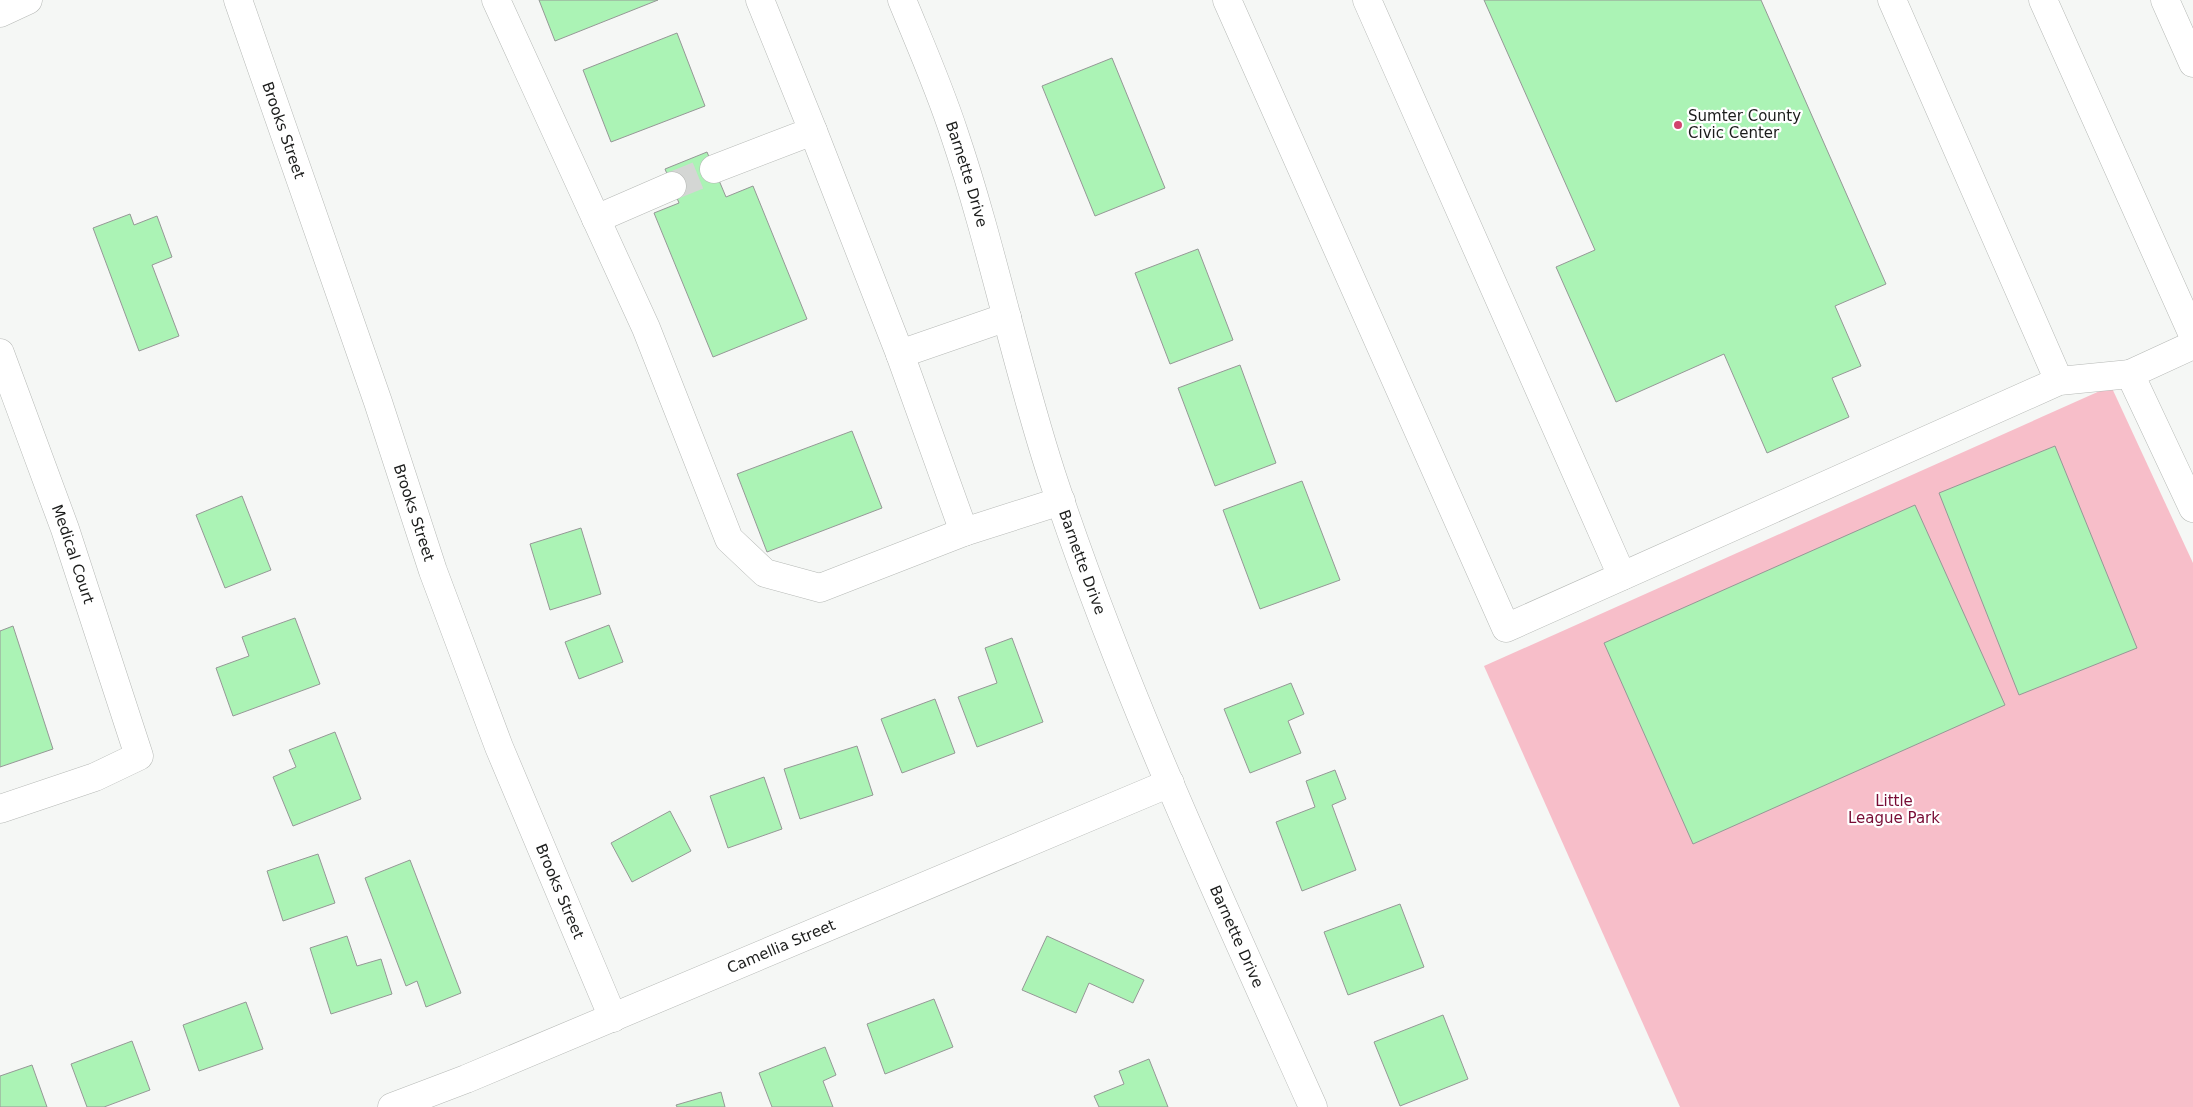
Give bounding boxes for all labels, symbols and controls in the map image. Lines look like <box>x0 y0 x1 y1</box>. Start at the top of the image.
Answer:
street label: Brooks Street <box>258 79 309 181</box>
place label: Sumter County Civic Center <box>1688 107 1801 142</box>
street label: Barnette Drive <box>942 119 991 229</box>
marker: Sumter County Civic Center <box>1672 119 1684 131</box>
street label: Brooks Street <box>390 462 438 564</box>
street label: Medical Court <box>48 502 98 606</box>
street label: Barnette Drive <box>1055 508 1109 617</box>
park label: Little League Park <box>1848 792 1940 827</box>
street label: Brooks Street <box>532 841 588 942</box>
street label: Barnette Drive <box>1206 883 1267 990</box>
street label: Camellia Street <box>724 916 838 977</box>

